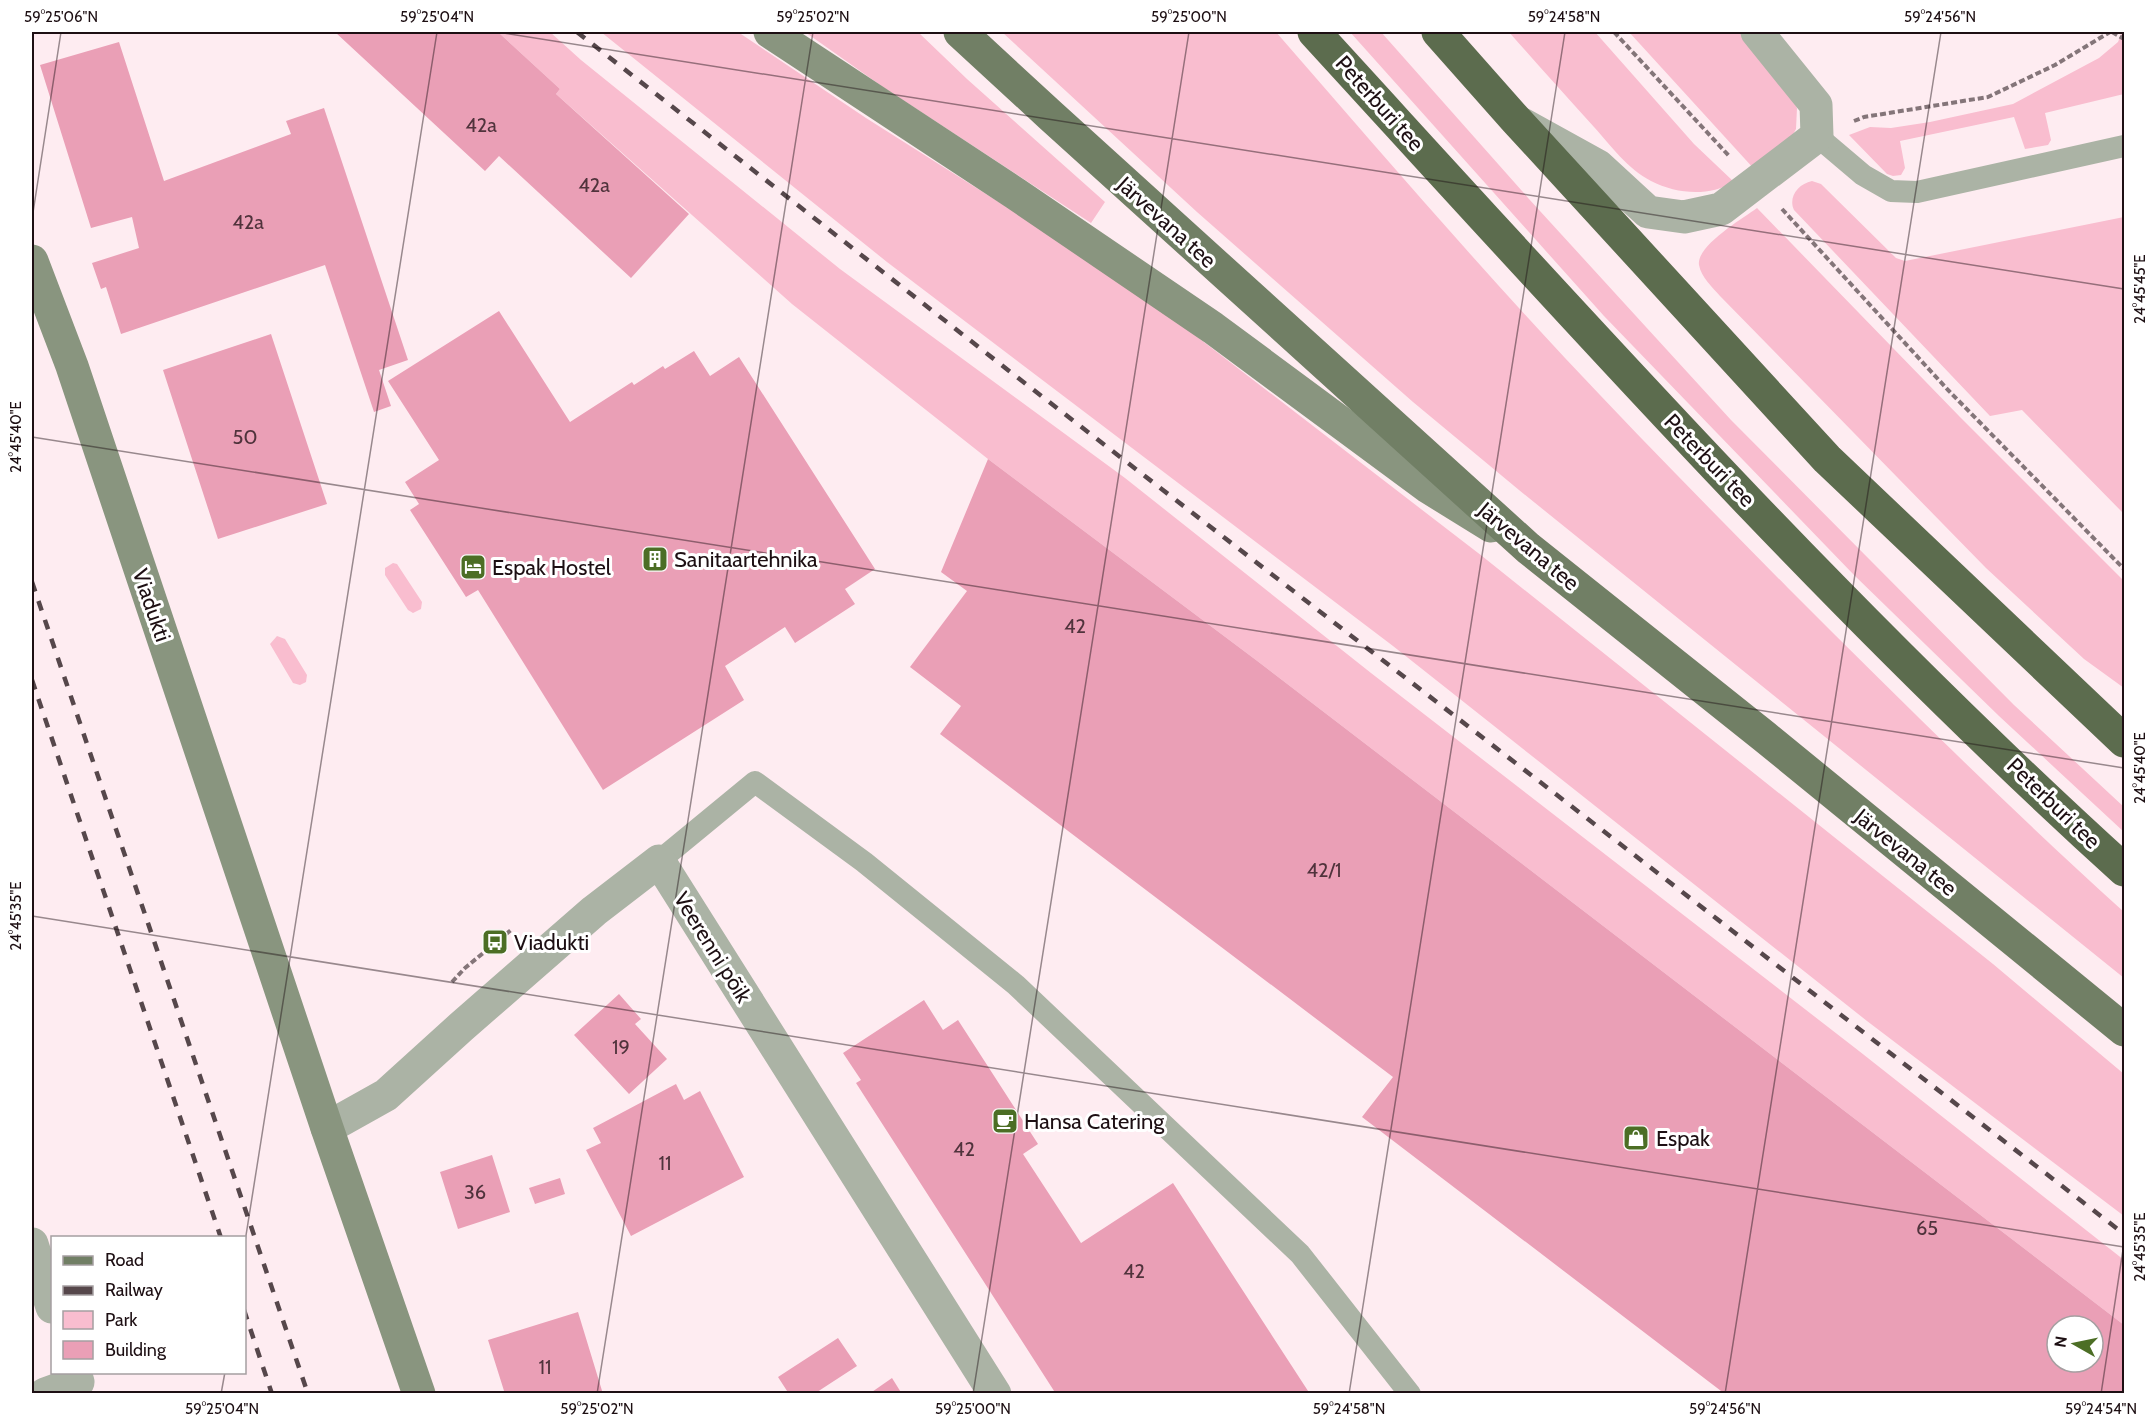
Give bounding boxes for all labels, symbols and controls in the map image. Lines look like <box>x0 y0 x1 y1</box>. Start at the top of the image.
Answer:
text: 59°25'06"N <box>24 8 98 26</box>
text: 59°25'04"N <box>400 8 474 26</box>
text: 59°25'02"N <box>776 8 850 26</box>
text: 59°25'00"N <box>1151 8 1227 26</box>
text: 59°24'58"N <box>1528 8 1600 26</box>
text: 59°24'56"N <box>1904 8 1976 26</box>
street label: Peterburi tee <box>1330 50 1430 157</box>
house number: 42a <box>465 113 497 137</box>
street label: Järvevana tee <box>1111 170 1222 274</box>
house number: 42a <box>578 173 610 197</box>
house number: 42a <box>232 210 264 234</box>
text: 24°45'45"E <box>2131 254 2149 324</box>
text: 24°45'40"E <box>7 401 25 473</box>
street label: Peterburi tee <box>1659 408 1761 513</box>
house number: 50 <box>233 425 257 449</box>
street label: Järvevana tee <box>1472 496 1585 596</box>
building icon: Sanitaartehnika <box>640 544 670 574</box>
place label: Sanitaartehnika <box>674 546 818 573</box>
hotel icon: Espak Hostel <box>458 552 488 582</box>
place label: Espak Hostel <box>492 554 612 581</box>
street label: Viadukti <box>127 565 177 645</box>
house number: 42 <box>1064 614 1086 638</box>
text: 24°45'40"E <box>2131 732 2149 804</box>
street label: Peterburi tee <box>2001 752 2106 854</box>
street label: Järvevana tee <box>1848 802 1962 902</box>
house number: 42/1 <box>1306 858 1342 882</box>
text: 24°45'35"E <box>7 881 25 951</box>
street label: Veerenni põik <box>668 887 757 1008</box>
bus stop icon: Viadukti <box>480 927 510 957</box>
place label: Viadukti <box>514 929 589 956</box>
house number: 19 <box>612 1035 630 1059</box>
cafe icon: Hansa Catering <box>990 1106 1020 1136</box>
place label: Hansa Catering <box>1024 1108 1165 1135</box>
shop icon: Espak <box>1621 1123 1651 1153</box>
place label: Espak <box>1656 1125 1710 1152</box>
house number: 42 <box>953 1137 975 1161</box>
house number: 11 <box>658 1151 672 1175</box>
house number: 36 <box>464 1180 486 1204</box>
text: 24°45'35"E <box>2131 1212 2149 1282</box>
house number: 65 <box>1916 1216 1938 1240</box>
legend <box>51 1236 246 1374</box>
text: Road <box>105 1249 144 1271</box>
house number: 42 <box>1123 1259 1145 1283</box>
text: Railway <box>105 1279 163 1301</box>
text: Park <box>105 1309 138 1331</box>
north arrow <box>2045 1314 2105 1374</box>
text: N <box>2050 1335 2071 1349</box>
text: Building <box>105 1339 167 1361</box>
house number: 11 <box>538 1355 552 1379</box>
text: 59°25'04"N <box>185 1400 259 1418</box>
text: 59°25'02"N <box>560 1400 634 1418</box>
text: 59°25'00"N <box>935 1400 1011 1418</box>
text: 59°24'58"N <box>1313 1400 1385 1418</box>
text: 59°24'56"N <box>1689 1400 1761 1418</box>
text: 59°24'54"N <box>2065 1400 2137 1418</box>

